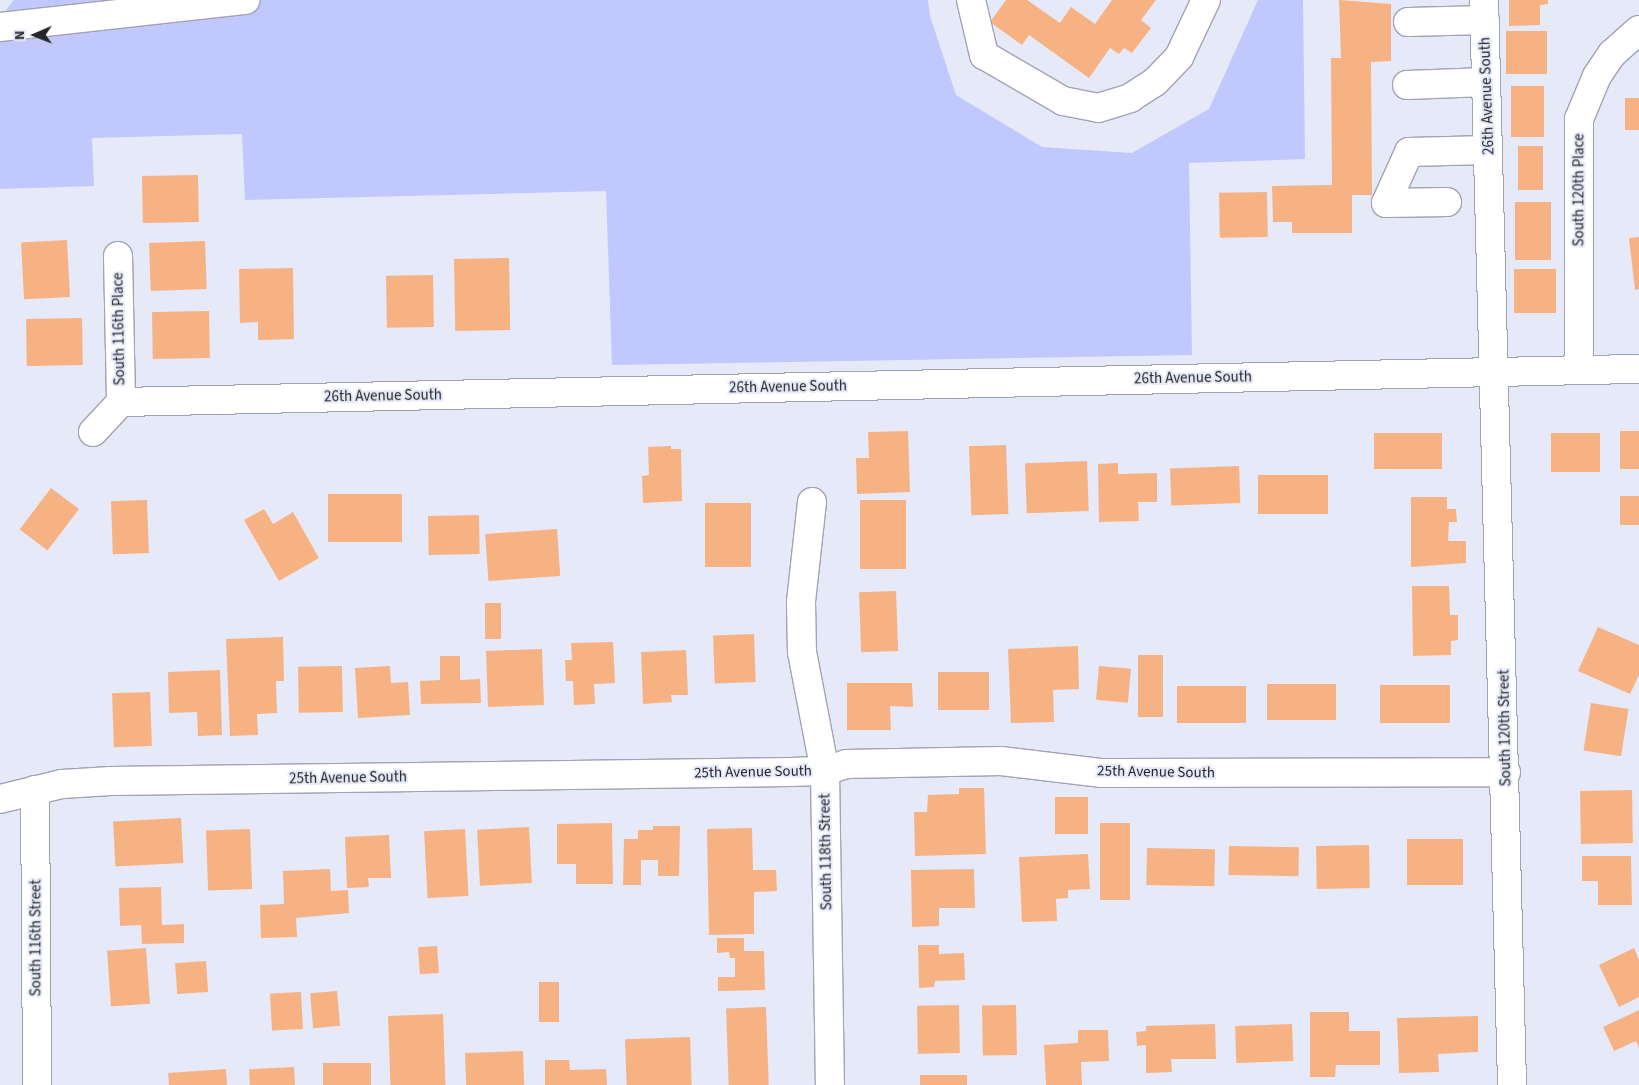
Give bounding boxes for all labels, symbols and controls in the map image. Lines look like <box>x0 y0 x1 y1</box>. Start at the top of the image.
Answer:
north arrow <box>10 10 60 60</box>
text: N <box>10 30 30 40</box>
street label: 26th Avenue South <box>1476 37 1498 155</box>
street label: South 120th Place <box>1570 134 1588 246</box>
street label: South 116th Place <box>109 272 129 386</box>
street label: 26th Avenue South <box>1134 368 1252 388</box>
street label: 26th Avenue South <box>729 377 847 397</box>
street label: 26th Avenue South <box>324 386 442 406</box>
street label: South 120th Street <box>1495 669 1515 787</box>
street label: 25th Avenue South <box>694 762 812 782</box>
street label: 25th Avenue South <box>1097 762 1215 782</box>
street label: 25th Avenue South <box>289 768 407 788</box>
street label: South 118th Street <box>816 793 836 911</box>
street label: South 116th Street <box>27 880 45 996</box>

